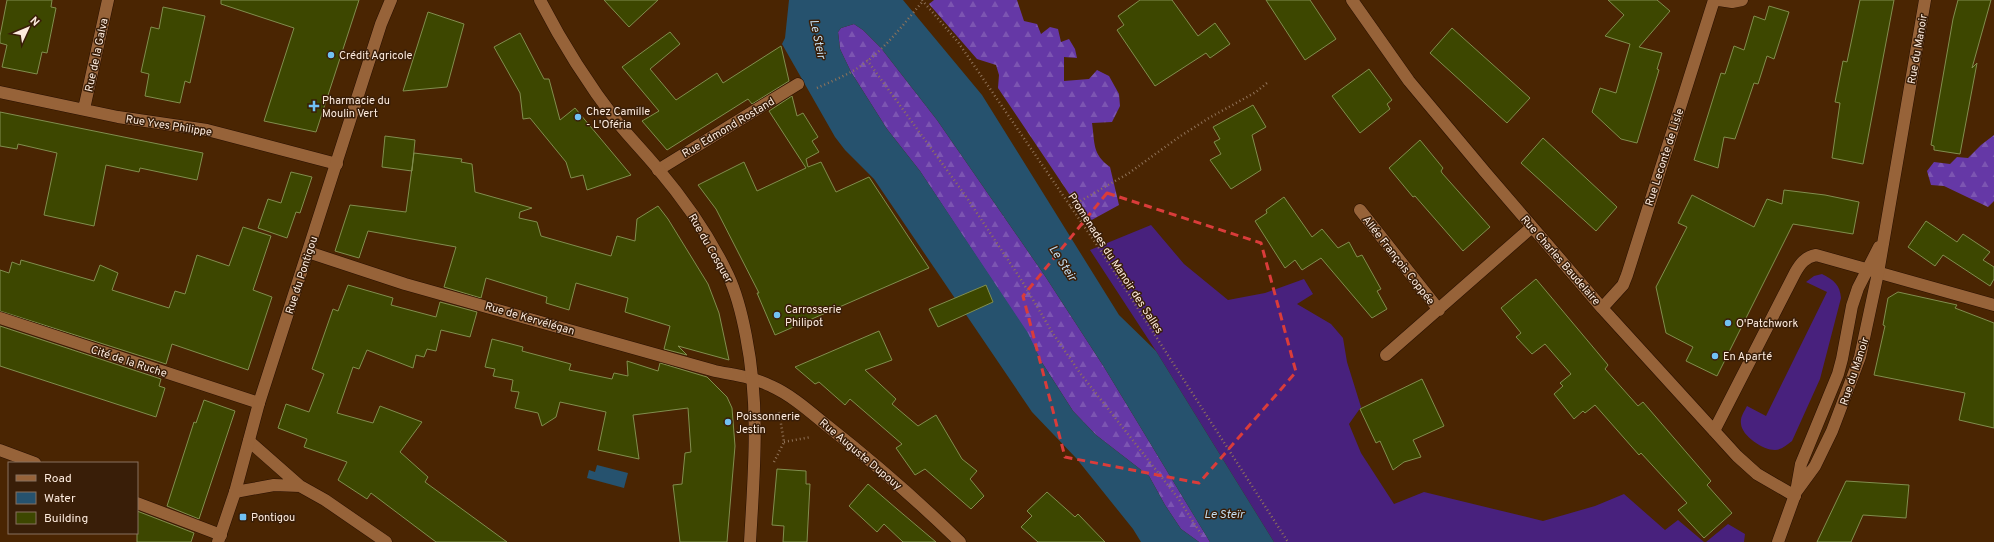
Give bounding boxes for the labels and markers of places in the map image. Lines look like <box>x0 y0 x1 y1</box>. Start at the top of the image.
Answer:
place label: Crédit Agricole <box>339 49 413 63</box>
marker: Crédit Agricole <box>326 50 336 60</box>
place label: Pharmacie du Moulin Vert <box>322 94 390 121</box>
marker: Pharmacie du Moulin Vert <box>309 101 319 111</box>
place label: Chez Camille - L'Oféria <box>586 105 650 132</box>
marker: Chez Camille - L'Oféria <box>573 112 583 122</box>
place label: Carrosserie Philipot <box>785 303 842 330</box>
marker: Carrosserie Philipot <box>772 310 782 320</box>
place label: O'Patchwork <box>1736 317 1798 331</box>
marker: O'Patchwork <box>1723 318 1733 328</box>
place label: En Aparté <box>1723 350 1772 364</box>
marker: En Aparté <box>1710 351 1720 361</box>
place label: Poissonnerie Jestin <box>736 410 800 437</box>
marker: Poissonnerie Jestin <box>723 417 733 427</box>
place label: Pontigou <box>251 511 295 525</box>
marker: Pontigou <box>238 512 248 522</box>

